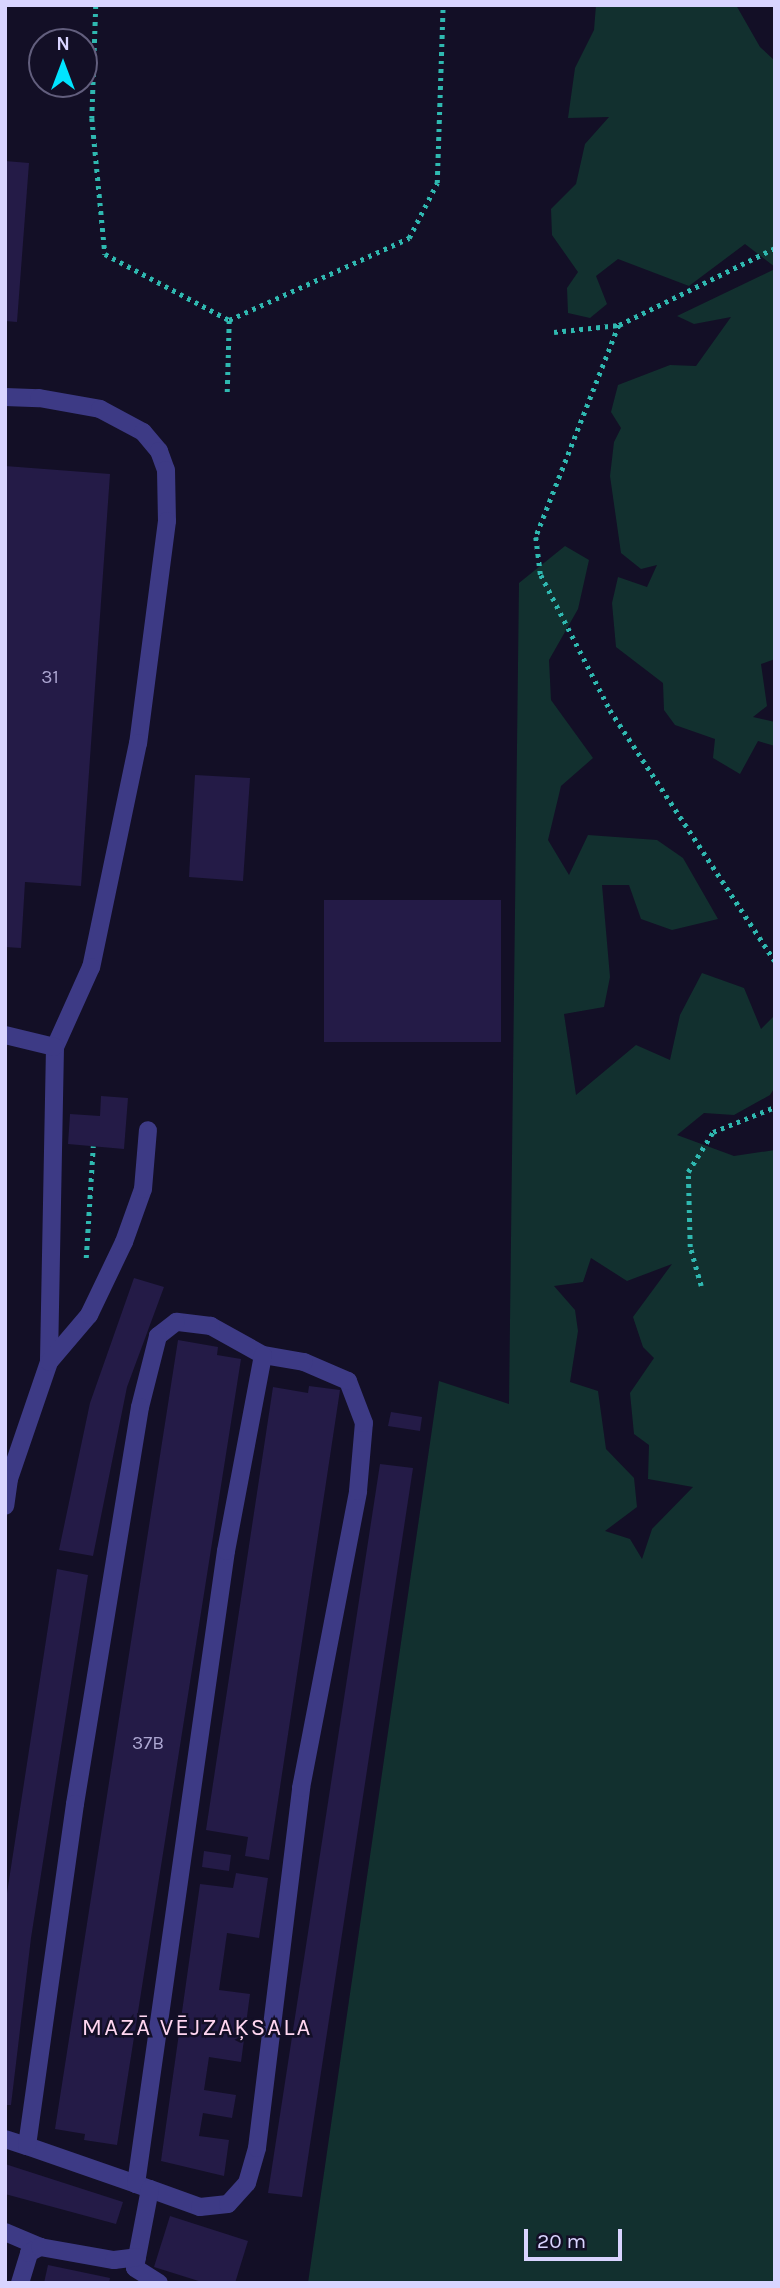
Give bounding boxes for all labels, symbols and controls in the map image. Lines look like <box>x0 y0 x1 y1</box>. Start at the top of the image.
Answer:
north arrow <box>28 28 98 98</box>
text: N <box>56 33 70 55</box>
house number: 31 <box>41 667 59 689</box>
house number: 37B <box>132 1733 164 1755</box>
district label: MAZĀ VĒJZAĶSALA <box>84 2014 310 2042</box>
scale bar <box>528 2214 626 2258</box>
text: 20 m <box>537 2229 586 2253</box>

